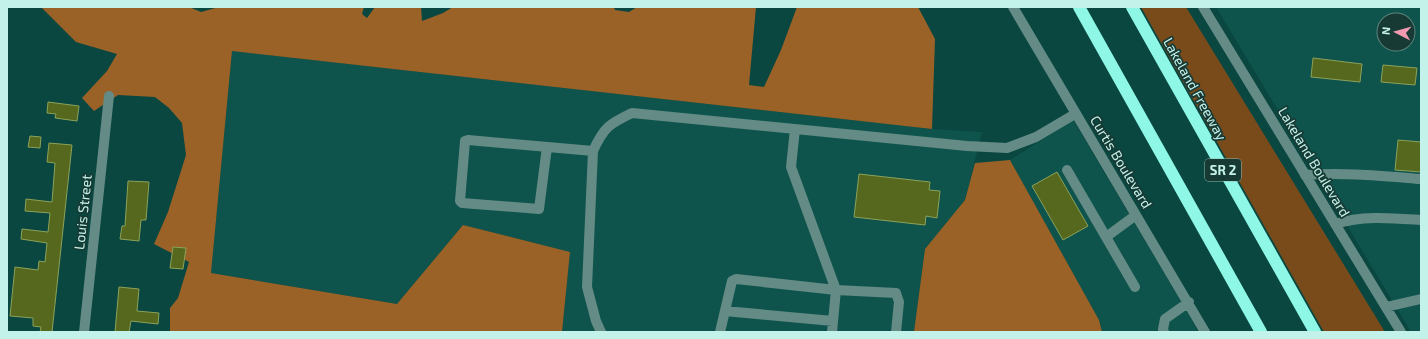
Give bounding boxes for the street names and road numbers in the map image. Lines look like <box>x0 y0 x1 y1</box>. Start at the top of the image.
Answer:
street label: Lakeland Freeway <box>1160 34 1231 144</box>
street label: Lakeland Boulevard <box>1275 104 1354 220</box>
street label: Curtis Boulevard <box>1087 112 1156 211</box>
road number: SR 2 <box>1205 159 1241 181</box>
street label: Louis Street <box>70 173 95 250</box>

